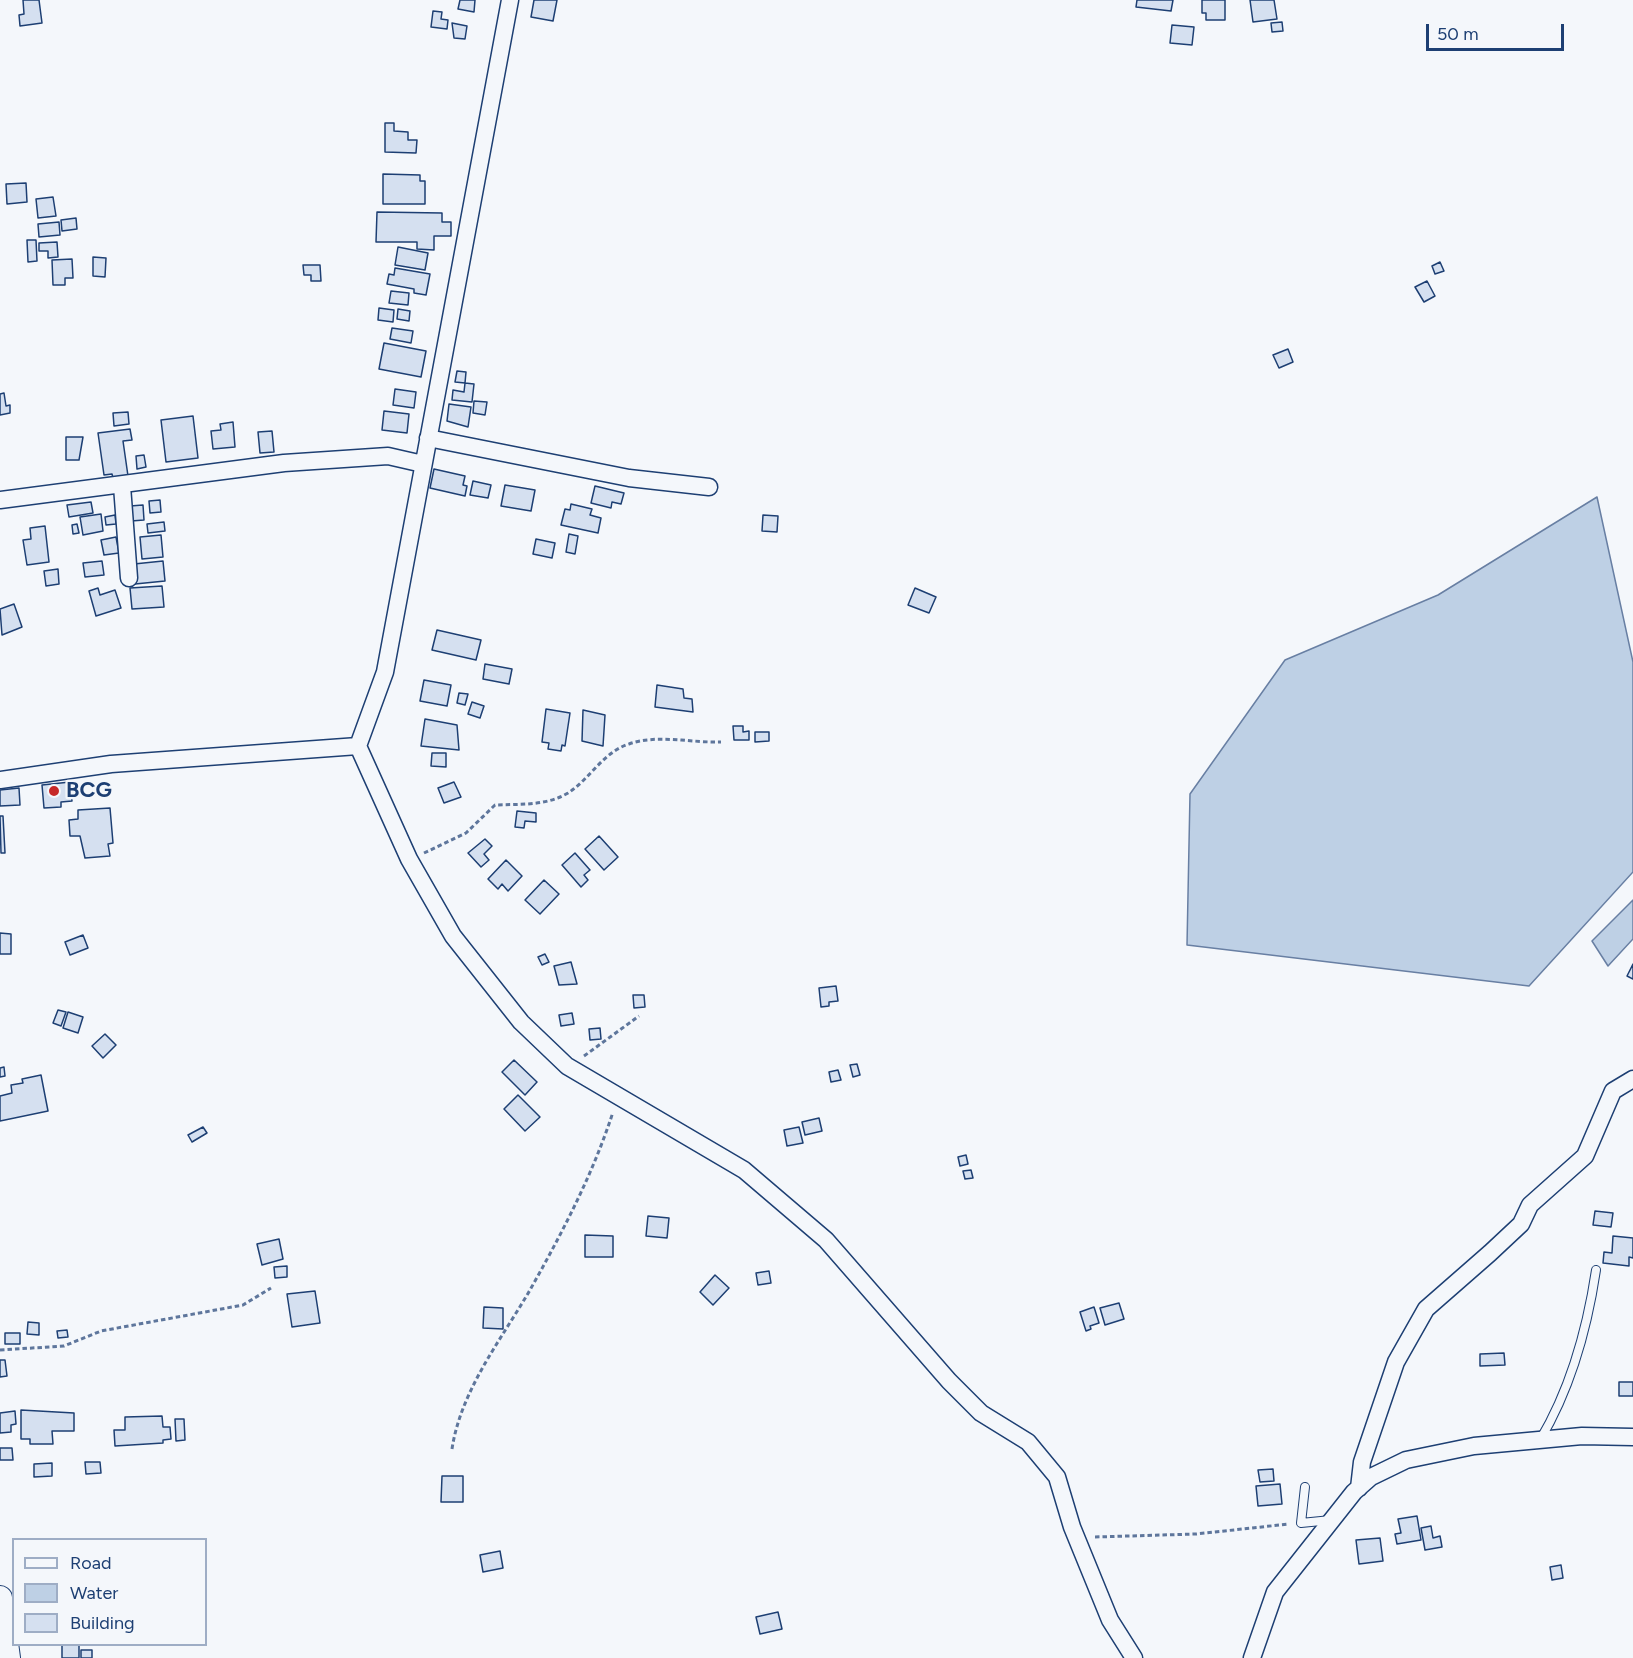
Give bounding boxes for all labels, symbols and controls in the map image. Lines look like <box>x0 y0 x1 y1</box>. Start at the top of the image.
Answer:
scale bar <box>1429 12 1567 50</box>
text: 50 m <box>1437 23 1479 45</box>
place label: BCG <box>66 778 112 804</box>
marker: BCG <box>47 784 61 798</box>
legend <box>12 1538 207 1646</box>
text: Road <box>70 1552 111 1574</box>
text: Water <box>70 1582 118 1604</box>
text: Building <box>70 1612 135 1634</box>

